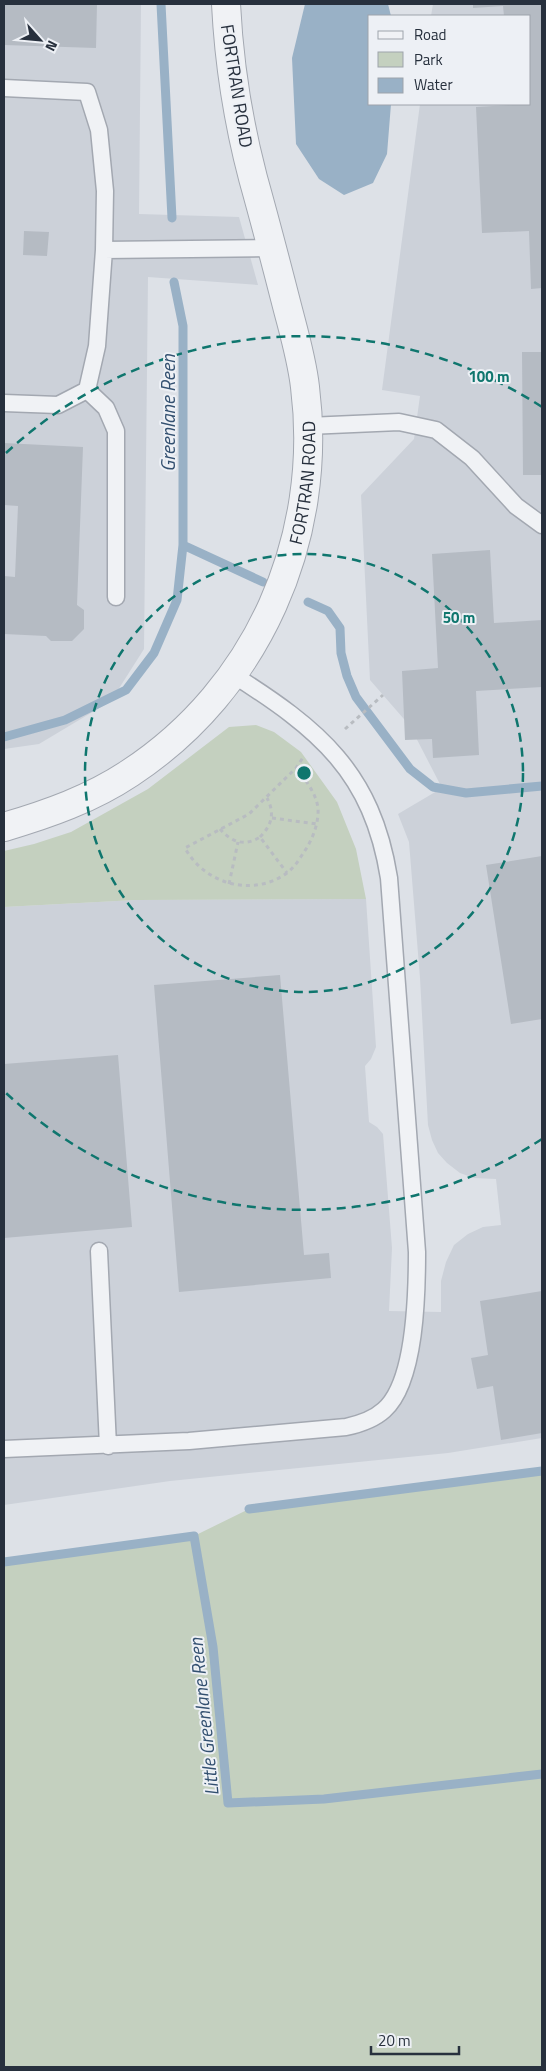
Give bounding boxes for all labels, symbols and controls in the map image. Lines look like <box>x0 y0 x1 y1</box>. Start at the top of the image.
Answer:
north arrow <box>15 15 65 65</box>
legend <box>368 15 531 105</box>
street label: FORTRAN ROAD <box>214 22 260 150</box>
text: Road <box>414 23 446 46</box>
text: N <box>40 37 64 55</box>
text: Park <box>414 48 443 71</box>
text: Water <box>414 73 453 96</box>
water label: Greenlane Reen <box>153 354 182 472</box>
text: 100 m <box>468 365 510 388</box>
street label: FORTRAN ROAD <box>281 420 322 547</box>
text: 50 m <box>443 606 475 629</box>
centre of rings <box>295 764 313 782</box>
water label: Little Greenlane Reen <box>180 1636 226 1797</box>
scale bar <box>371 2024 458 2056</box>
text: 20 m <box>378 2029 411 2052</box>

